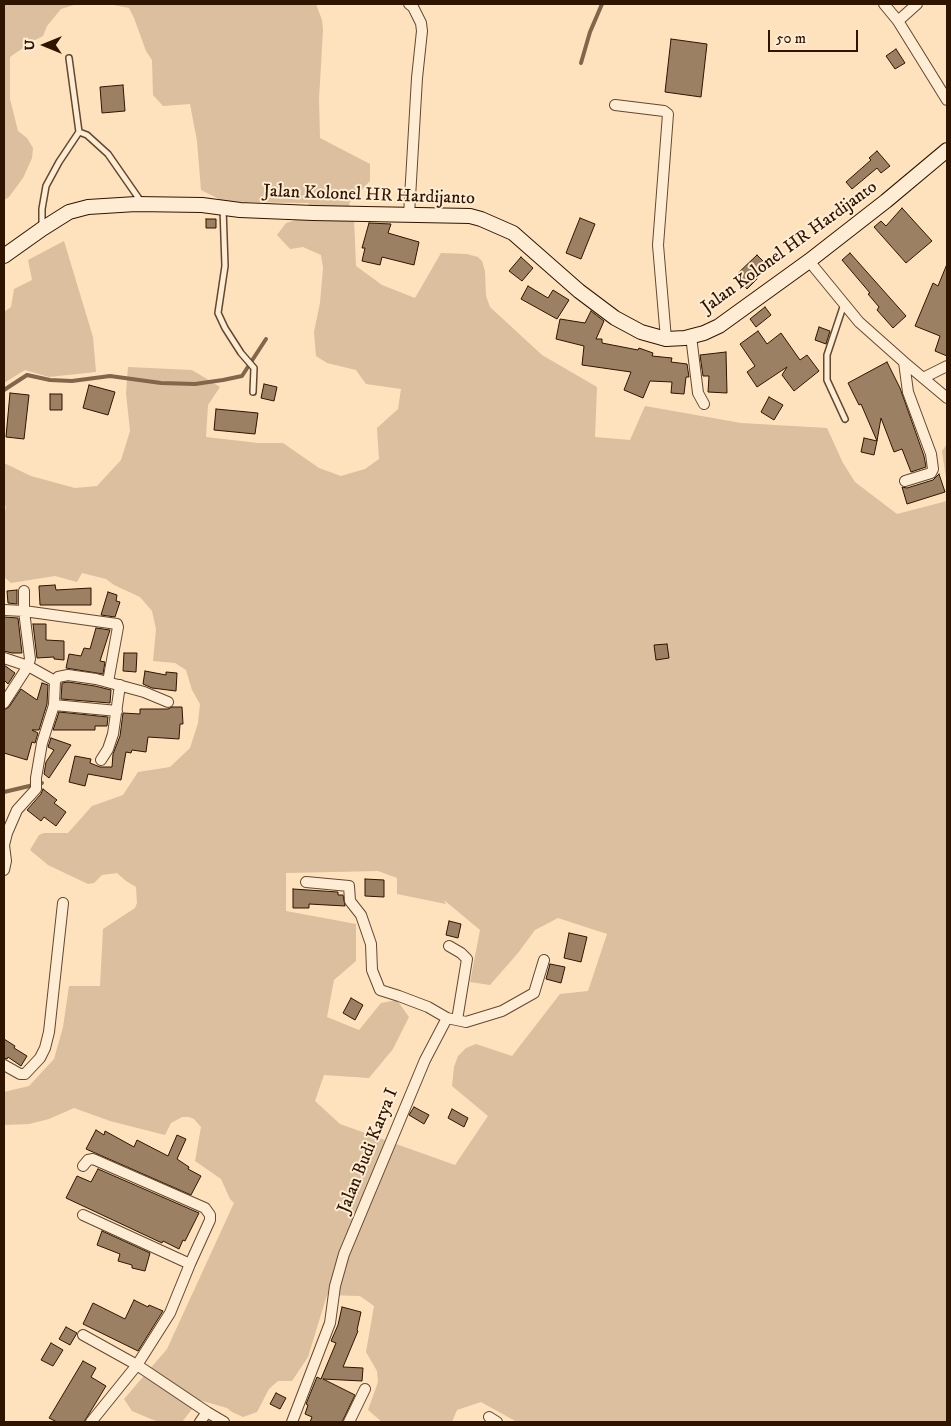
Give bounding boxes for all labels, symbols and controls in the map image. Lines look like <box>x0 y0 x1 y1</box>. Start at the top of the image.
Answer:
north arrow <box>20 20 70 70</box>
scale bar <box>771 20 861 52</box>
text: 50 m <box>776 29 806 48</box>
text: U <box>21 40 39 50</box>
street label: Jalan Kolonel HR Hardijanto <box>698 177 882 319</box>
street label: Jalan Kolonel HR Hardijanto <box>263 182 475 210</box>
street label: Jalan Budi Karya I <box>334 1085 404 1217</box>

